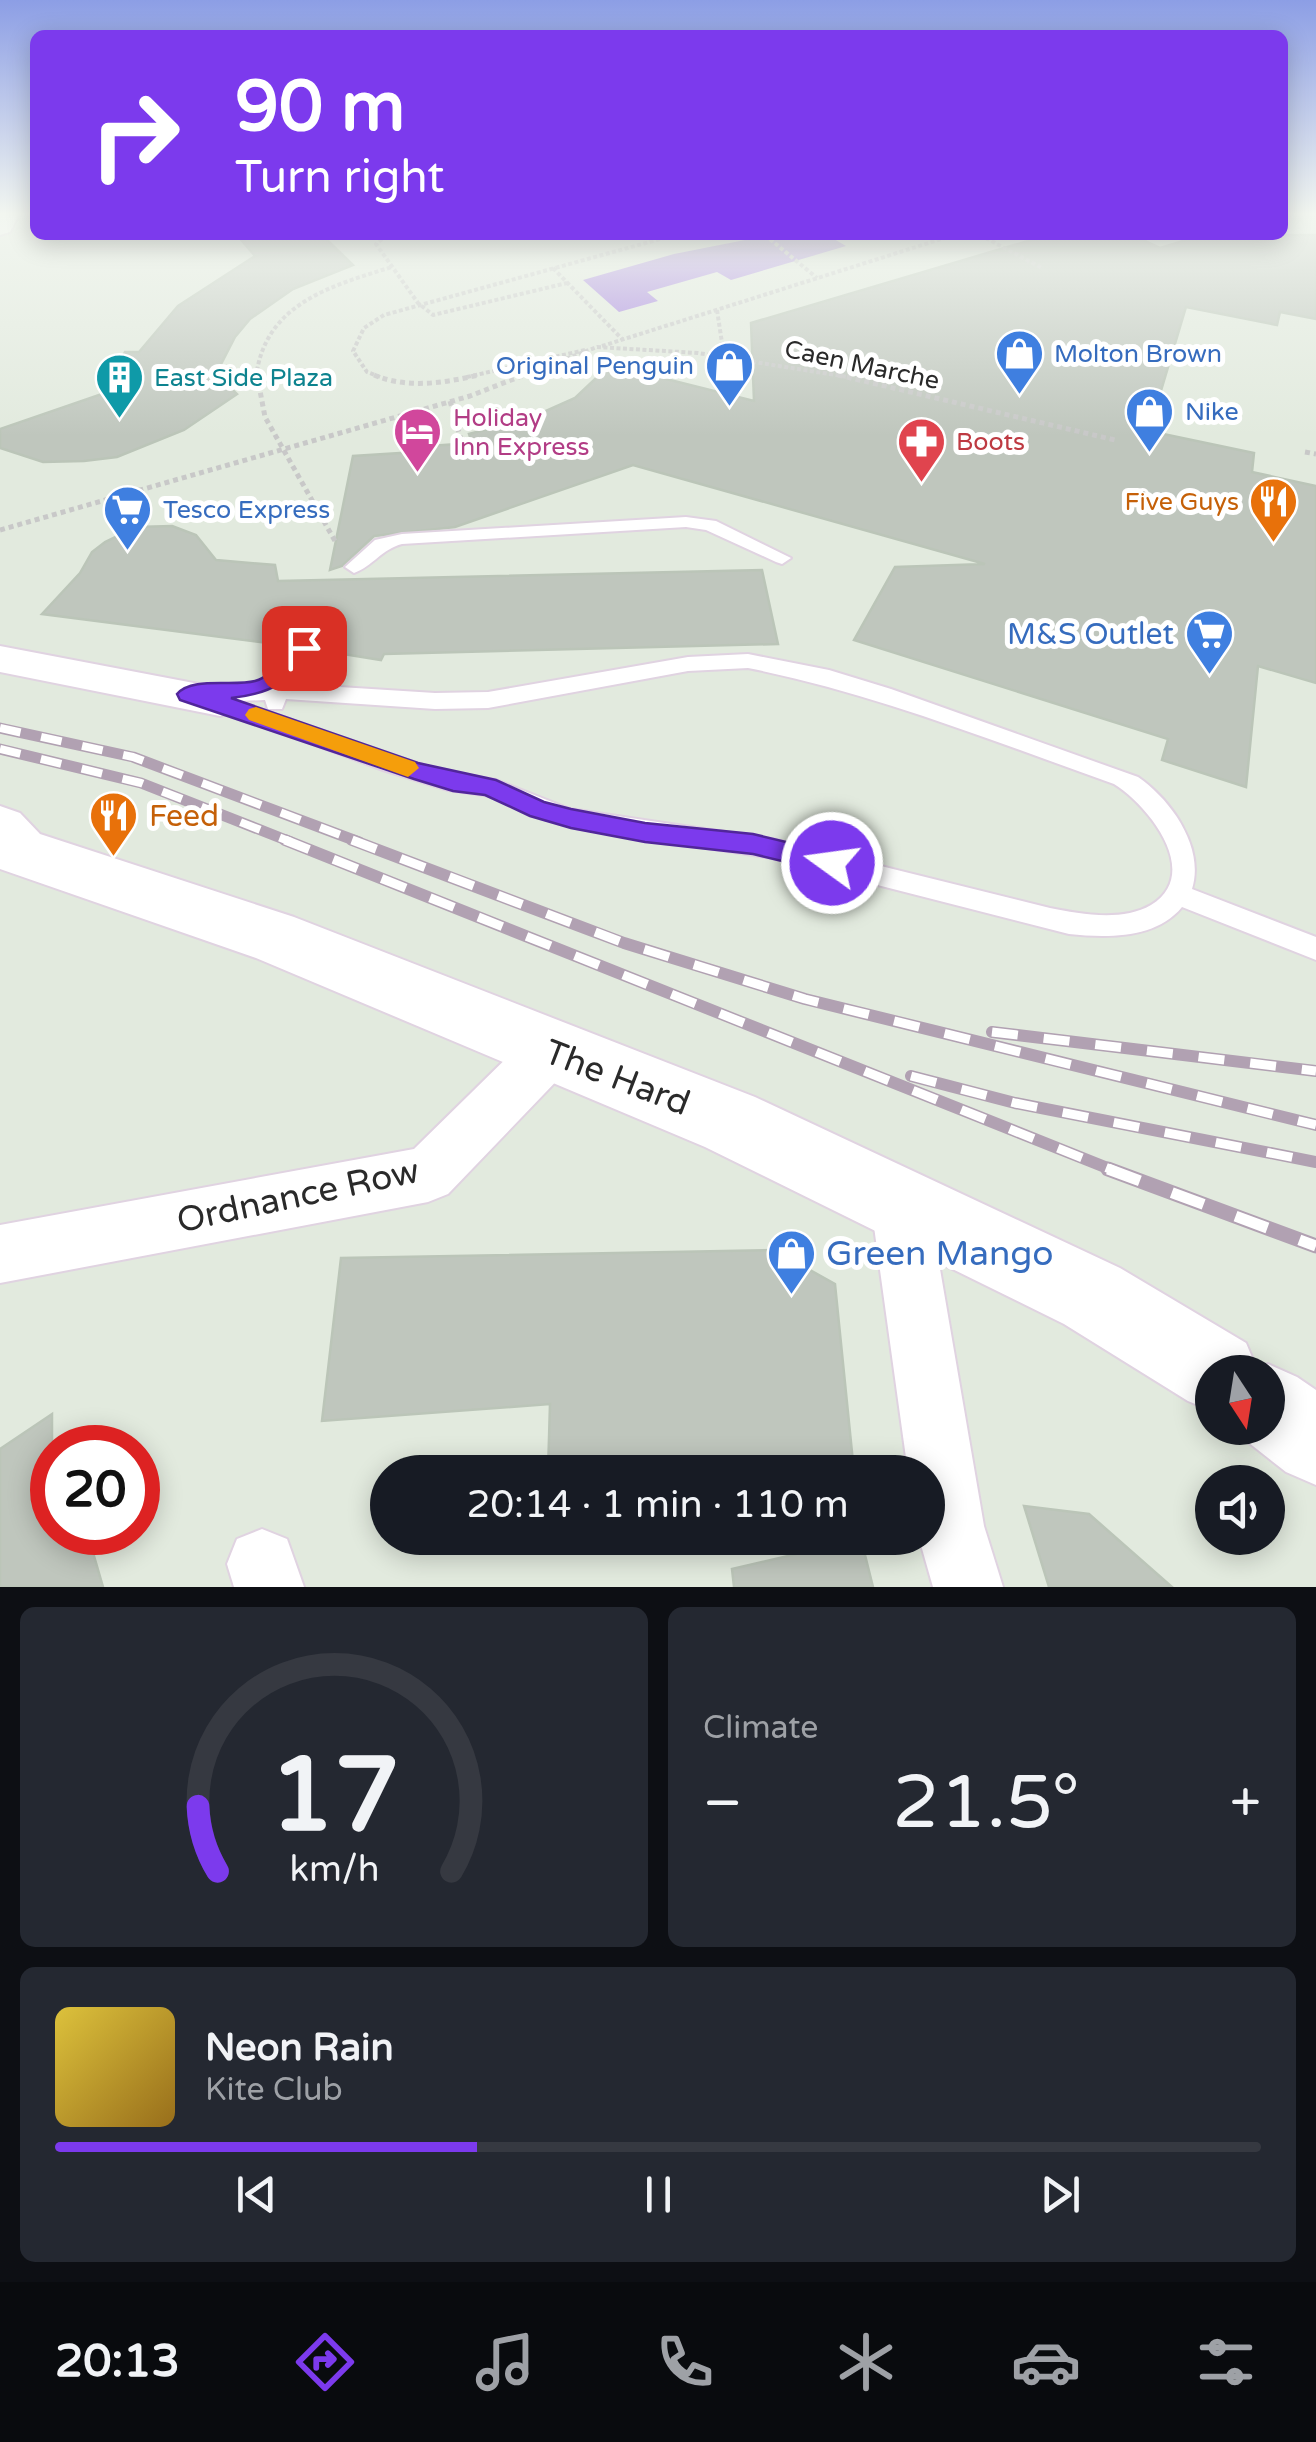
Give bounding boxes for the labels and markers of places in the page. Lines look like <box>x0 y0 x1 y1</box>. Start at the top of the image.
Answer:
shop icon: Molton Brown <box>993 328 1045 396</box>
place label: Molton Brown <box>1054 339 1222 369</box>
shop icon: Original Penguin <box>703 340 755 408</box>
place label: Original Penguin <box>496 351 694 381</box>
building icon: East Side Plaza <box>93 352 145 420</box>
place label: East Side Plaza <box>154 363 333 393</box>
shop icon: Nike <box>1124 386 1176 454</box>
place label: Nike <box>1185 397 1239 427</box>
place label: Holiday Inn Express <box>453 403 589 462</box>
hotel icon: Holiday Inn Express <box>392 406 444 474</box>
pharmacy icon: Boots <box>895 416 947 484</box>
place label: Boots <box>956 427 1025 457</box>
restaurant icon: Five Guys <box>1248 476 1300 544</box>
supermarket icon: Tesco Express <box>102 484 154 552</box>
place label: Five Guys <box>1125 487 1239 517</box>
place label: Tesco Express <box>163 495 330 525</box>
pin <box>262 606 347 691</box>
supermarket icon: M&S Outlet <box>1183 608 1235 676</box>
place label: M&S Outlet <box>1007 616 1174 653</box>
restaurant icon: Feed <box>88 790 140 858</box>
place label: Feed <box>149 798 219 835</box>
shop icon: Green Mango <box>765 1228 817 1296</box>
place label: Green Mango <box>826 1233 1054 1275</box>

